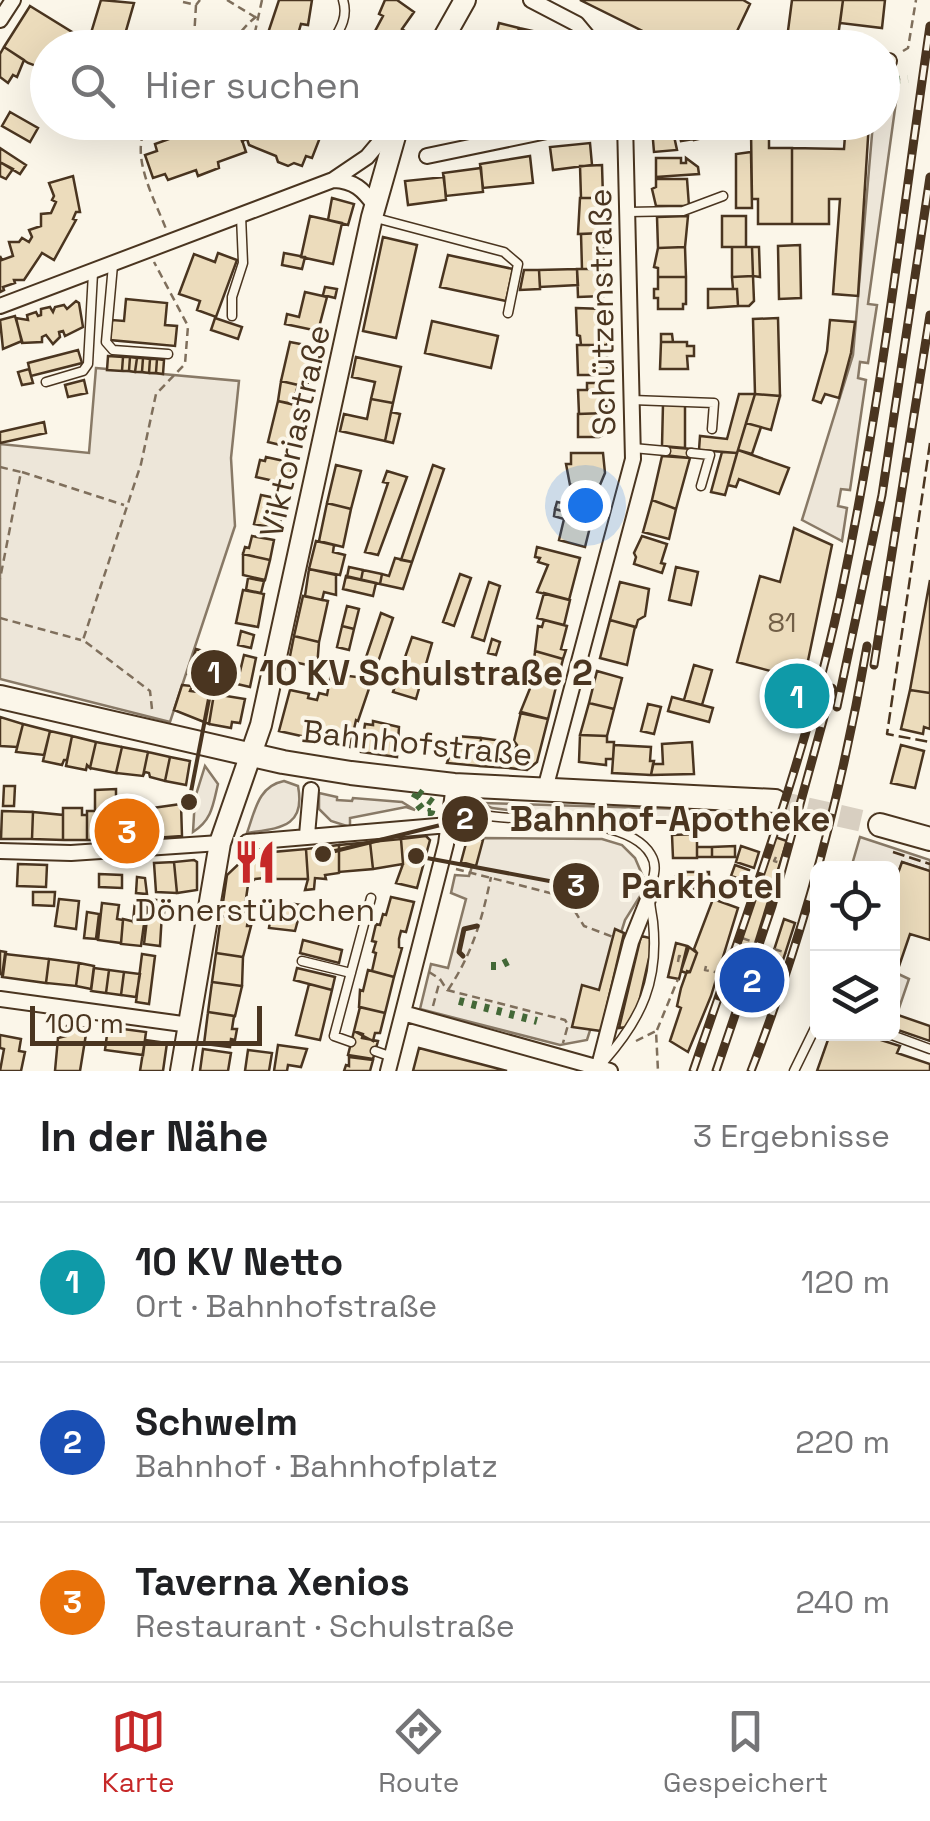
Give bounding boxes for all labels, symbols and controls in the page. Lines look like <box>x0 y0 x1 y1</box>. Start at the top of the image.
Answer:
search box <box>30 30 900 140</box>
icon: search <box>65 58 120 113</box>
text: Hier suchen <box>145 61 361 109</box>
street label: Schützenstraße <box>580 188 624 436</box>
street label: Viktoriastraße <box>251 321 339 541</box>
your location <box>560 480 611 531</box>
house number: 81 <box>767 604 797 640</box>
callout: 10 KV Schulstraße 2 <box>189 640 613 705</box>
text: 10 KV Schulstraße 2 <box>259 651 593 695</box>
text: 1 <box>207 653 221 692</box>
pin: 1 <box>764 658 830 734</box>
street label: Bahnhofstraße <box>300 711 534 775</box>
callout: Bahnhof-Apotheke <box>440 786 851 851</box>
pin: 3 <box>94 794 160 868</box>
text: Bahnhof-Apotheke <box>510 797 830 841</box>
text: 2 <box>456 799 474 838</box>
restaurant icon: Dönerstübchen <box>231 838 279 886</box>
callout: Parkhotel <box>551 853 803 918</box>
map controls <box>810 861 900 1041</box>
button: locate <box>810 861 900 951</box>
text: Parkhotel <box>621 864 783 908</box>
text: 3 <box>567 866 585 905</box>
place label: Dönerstübchen <box>135 890 375 930</box>
pin: 2 <box>720 942 784 1018</box>
button: layers <box>810 951 900 1041</box>
scale bar <box>30 1001 262 1046</box>
text: 100 m <box>45 1005 124 1041</box>
text: In der Nähe <box>40 1110 268 1163</box>
text: 3 Ergebnisse <box>693 1116 890 1156</box>
text: 10 KV Netto <box>135 1238 343 1286</box>
text: 1 <box>65 1262 80 1302</box>
text: 120 m <box>801 1262 890 1302</box>
text: Ort · Bahnhofstraße <box>135 1286 437 1326</box>
text: Schwelm <box>135 1398 298 1446</box>
text: 2 <box>63 1422 82 1462</box>
text: 220 m <box>795 1422 890 1462</box>
text: Bahnhof · Bahnhofplatz <box>135 1446 498 1486</box>
text: Taverna Xenios <box>135 1558 410 1606</box>
text: 3 <box>63 1582 82 1622</box>
text: 240 m <box>795 1582 890 1622</box>
text: Restaurant · Schulstraße <box>135 1606 515 1646</box>
tab: Karte <box>102 1704 175 1800</box>
tab: Route <box>378 1704 459 1800</box>
tab: Gespeichert <box>663 1704 828 1800</box>

